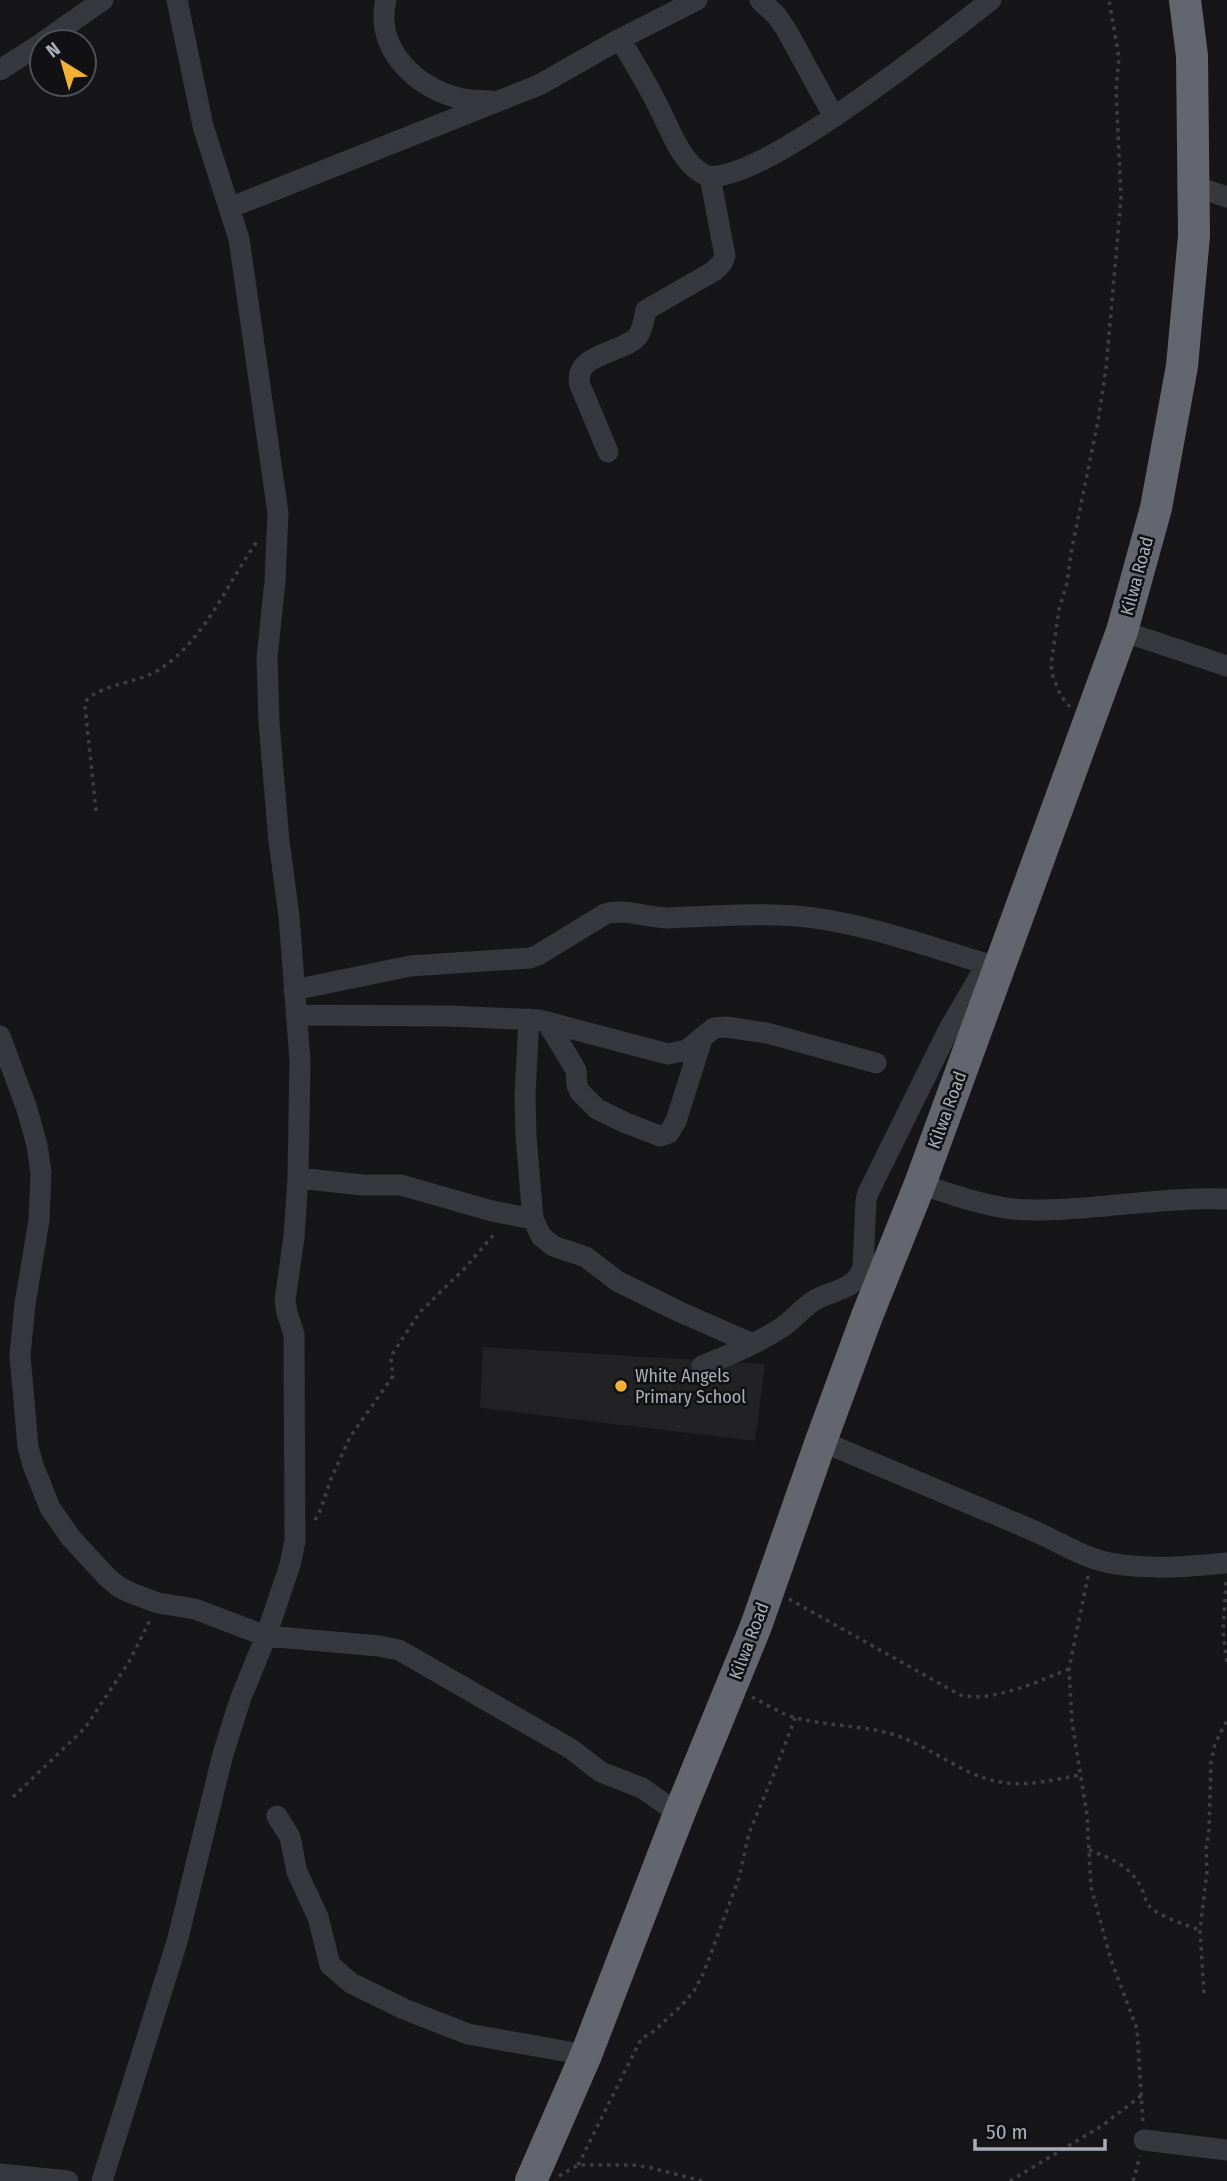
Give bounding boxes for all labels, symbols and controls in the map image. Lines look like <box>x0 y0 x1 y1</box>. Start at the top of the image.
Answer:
north arrow <box>28 28 98 98</box>
text: N <box>42 37 65 62</box>
street label: Kilwa Road <box>1116 534 1158 618</box>
street label: Kilwa Road <box>923 1068 971 1152</box>
place label: White Angels Primary School <box>635 1365 746 1408</box>
marker: White Angels Primary School <box>613 1378 629 1394</box>
street label: Kilwa Road <box>724 1599 774 1683</box>
scale bar <box>975 2108 1104 2152</box>
text: 50 m <box>986 2119 1028 2145</box>

